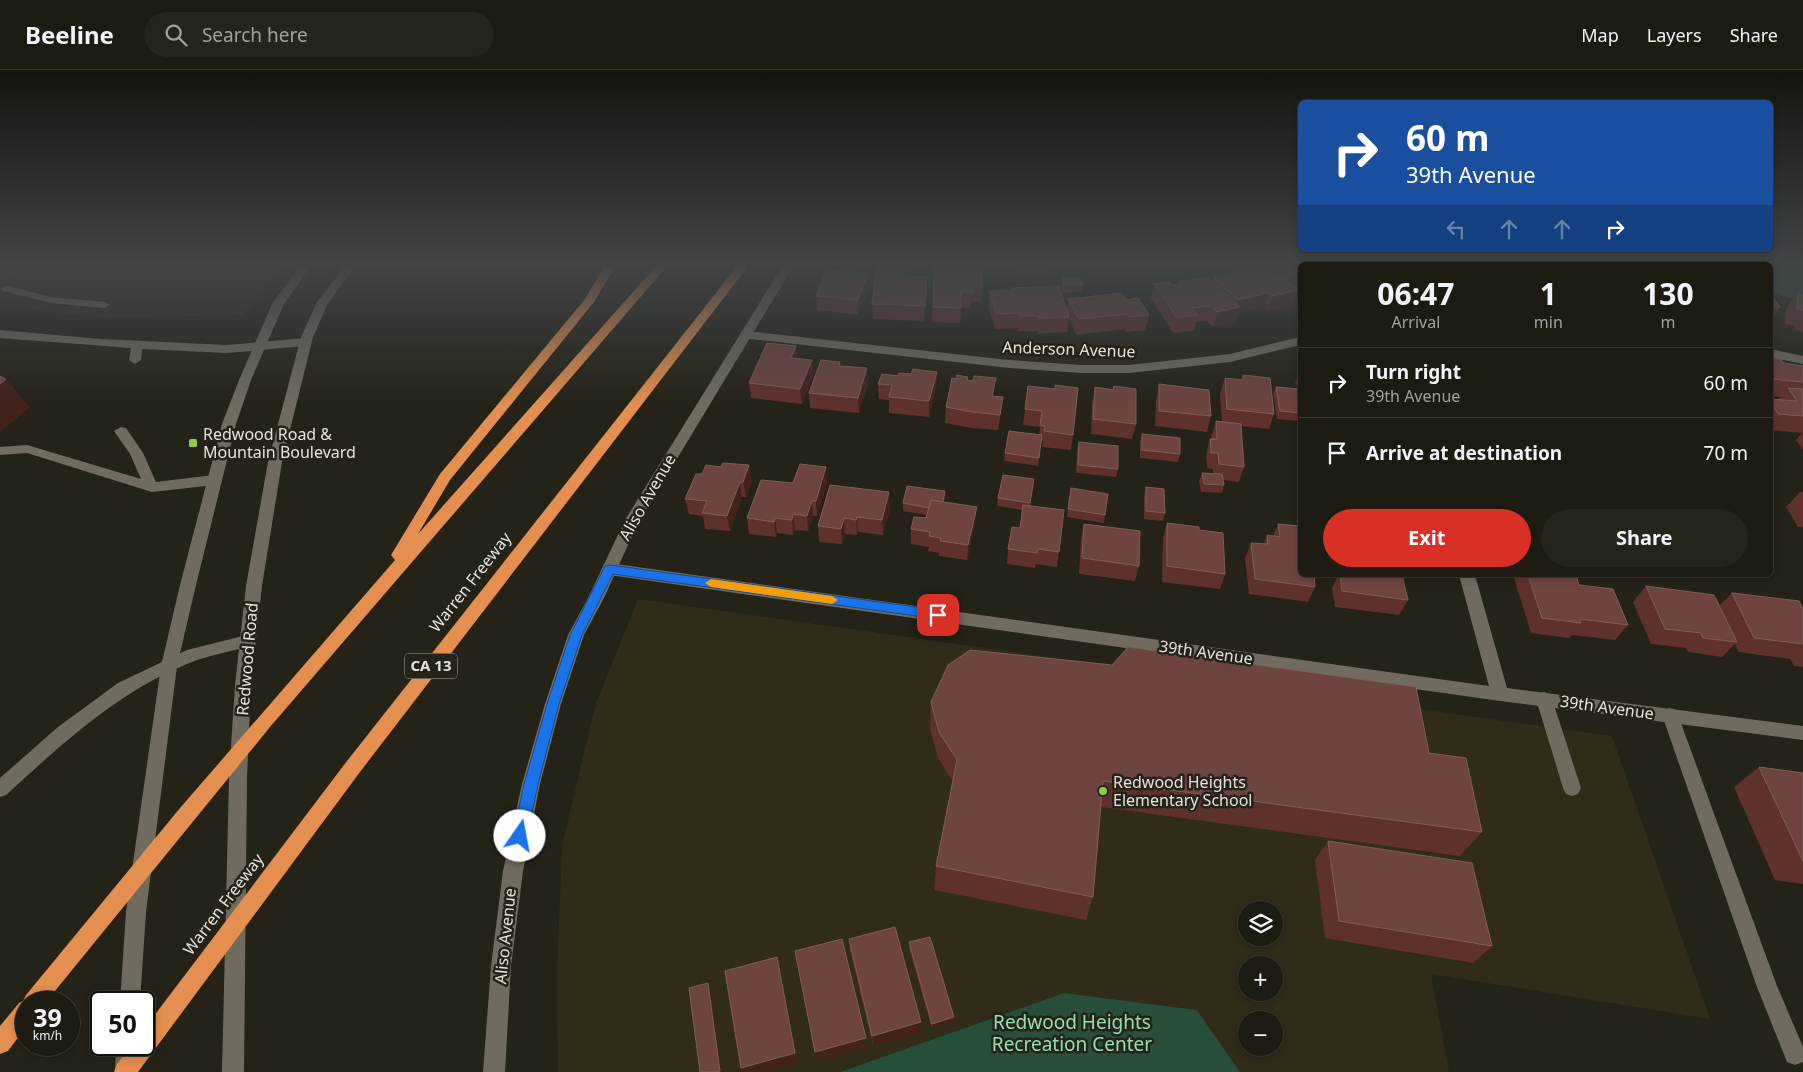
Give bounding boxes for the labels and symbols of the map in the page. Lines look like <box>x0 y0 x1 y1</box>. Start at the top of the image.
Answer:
street label: Anderson Avenue <box>1002 336 1136 362</box>
place label: Redwood Road & Mountain Boulevard <box>203 423 356 463</box>
marker: Redwood Road & Mountain Boulevard <box>187 437 199 449</box>
street label: Aliso Avenue <box>613 450 681 544</box>
street label: Warren Freeway <box>424 527 517 637</box>
pin <box>917 594 959 636</box>
street label: Redwood Road <box>231 602 263 716</box>
street label: 39th Avenue <box>1158 635 1254 669</box>
road number: CA 13 <box>405 654 457 678</box>
street label: 39th Avenue <box>1559 690 1655 724</box>
place label: Redwood Heights Elementary School <box>1113 771 1252 811</box>
marker: Redwood Heights Elementary School <box>1097 785 1109 797</box>
position arrow <box>493 809 545 861</box>
street label: Warren Freeway <box>178 848 269 959</box>
street label: Aliso Avenue <box>489 887 521 985</box>
speed limit sign: 50 <box>90 991 155 1056</box>
park label: Redwood Heights Recreation Center <box>992 1009 1152 1057</box>

